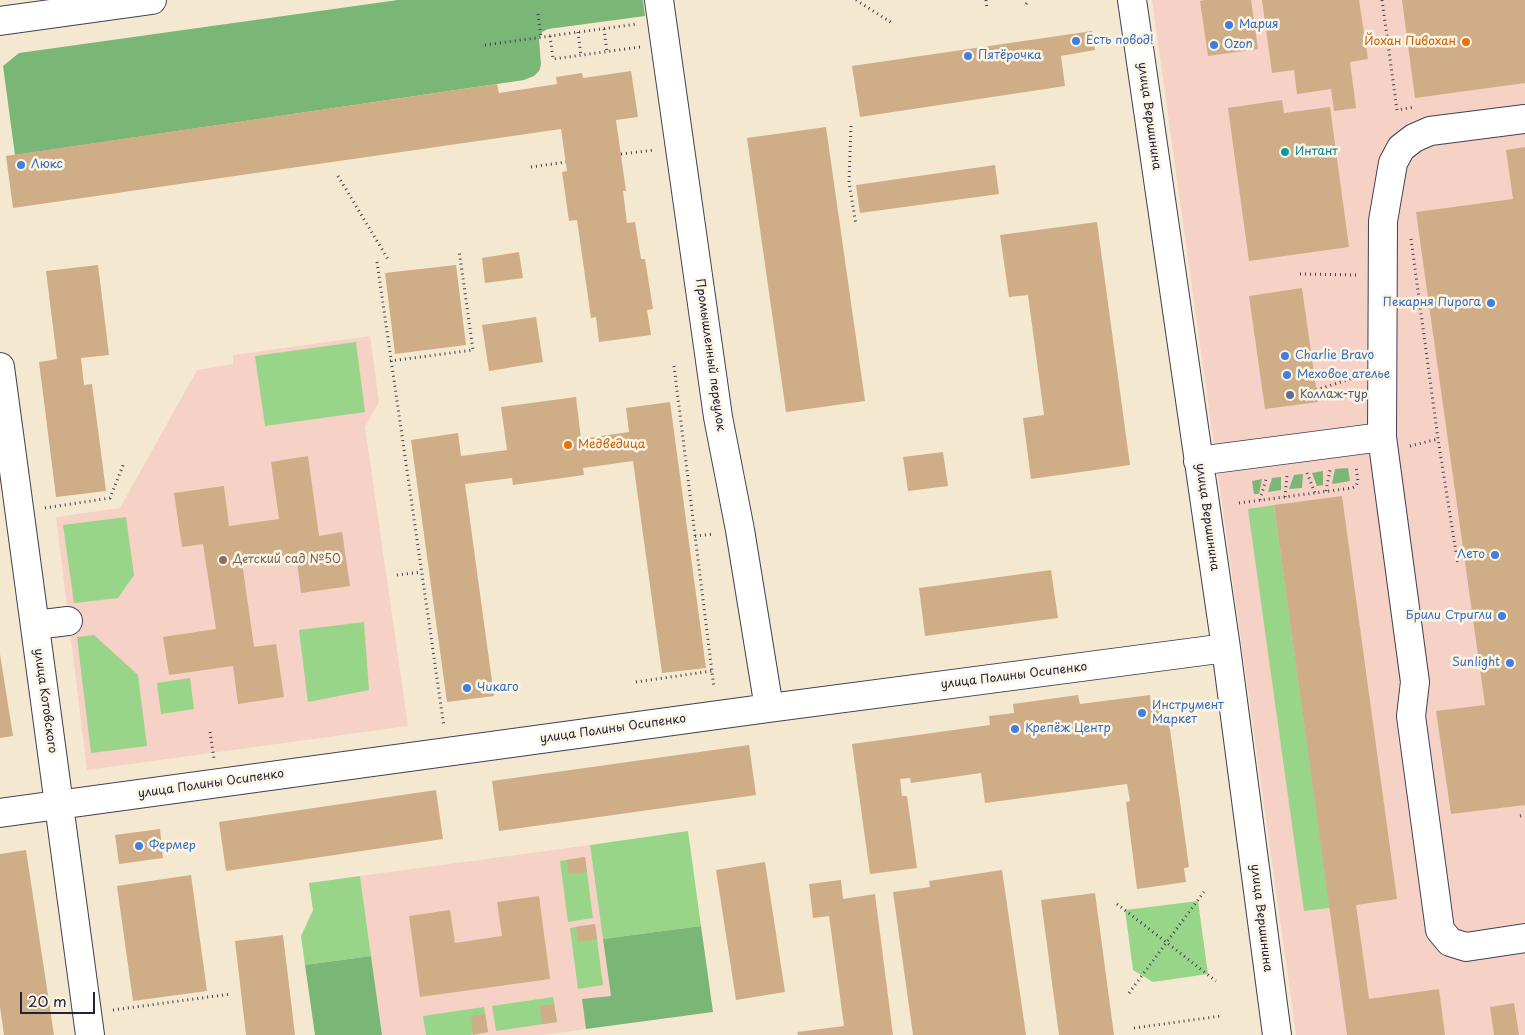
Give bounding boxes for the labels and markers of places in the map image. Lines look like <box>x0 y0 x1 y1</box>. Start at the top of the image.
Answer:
place label: Мария <box>1239 18 1279 32</box>
marker: Мария <box>1223 19 1235 31</box>
place label: Есть повод! <box>1086 34 1154 48</box>
marker: Есть повод! <box>1070 35 1082 47</box>
place label: Йохан Пивохан <box>1364 35 1456 49</box>
marker: Йохан Пивохан <box>1460 36 1472 48</box>
place label: Ozon <box>1224 38 1253 52</box>
marker: Ozon <box>1208 39 1220 51</box>
place label: Пятёрочка <box>978 49 1041 63</box>
marker: Пятёрочка <box>962 50 974 62</box>
place label: Интант <box>1295 145 1338 159</box>
marker: Интант <box>1279 146 1291 158</box>
place label: Люкс <box>31 158 63 172</box>
marker: Люкс <box>15 159 27 171</box>
place label: Пекарня Пирога <box>1383 296 1481 310</box>
marker: Пекарня Пирога <box>1485 297 1497 309</box>
place label: Charlie Bravo <box>1295 349 1374 363</box>
marker: Charlie Bravo <box>1279 350 1291 362</box>
place label: Меховое ателье <box>1297 368 1390 382</box>
marker: Меховое ателье <box>1281 369 1293 381</box>
place label: Коллаж-тур <box>1300 388 1368 402</box>
marker: Коллаж-тур <box>1284 389 1296 401</box>
place label: Медведица <box>578 438 645 452</box>
marker: Медведица <box>562 439 574 451</box>
place label: Лето <box>1457 548 1485 562</box>
marker: Лето <box>1489 549 1501 561</box>
place label: Детский сад №50 <box>233 553 341 567</box>
marker: Детский сад №50 <box>217 554 229 566</box>
place label: Брили Стригли <box>1406 609 1492 623</box>
marker: Брили Стригли <box>1496 610 1508 622</box>
place label: Sunlight <box>1452 656 1500 670</box>
marker: Sunlight <box>1504 657 1516 669</box>
place label: Чикаго <box>477 681 519 695</box>
marker: Чикаго <box>461 682 473 694</box>
place label: Инструмент Маркет <box>1152 699 1224 727</box>
marker: Инструмент Маркет <box>1136 707 1148 719</box>
place label: Крепёж Центр <box>1025 722 1111 736</box>
marker: Крепёж Центр <box>1009 723 1021 735</box>
place label: Фермер <box>149 839 196 853</box>
marker: Фермер <box>133 840 145 852</box>

